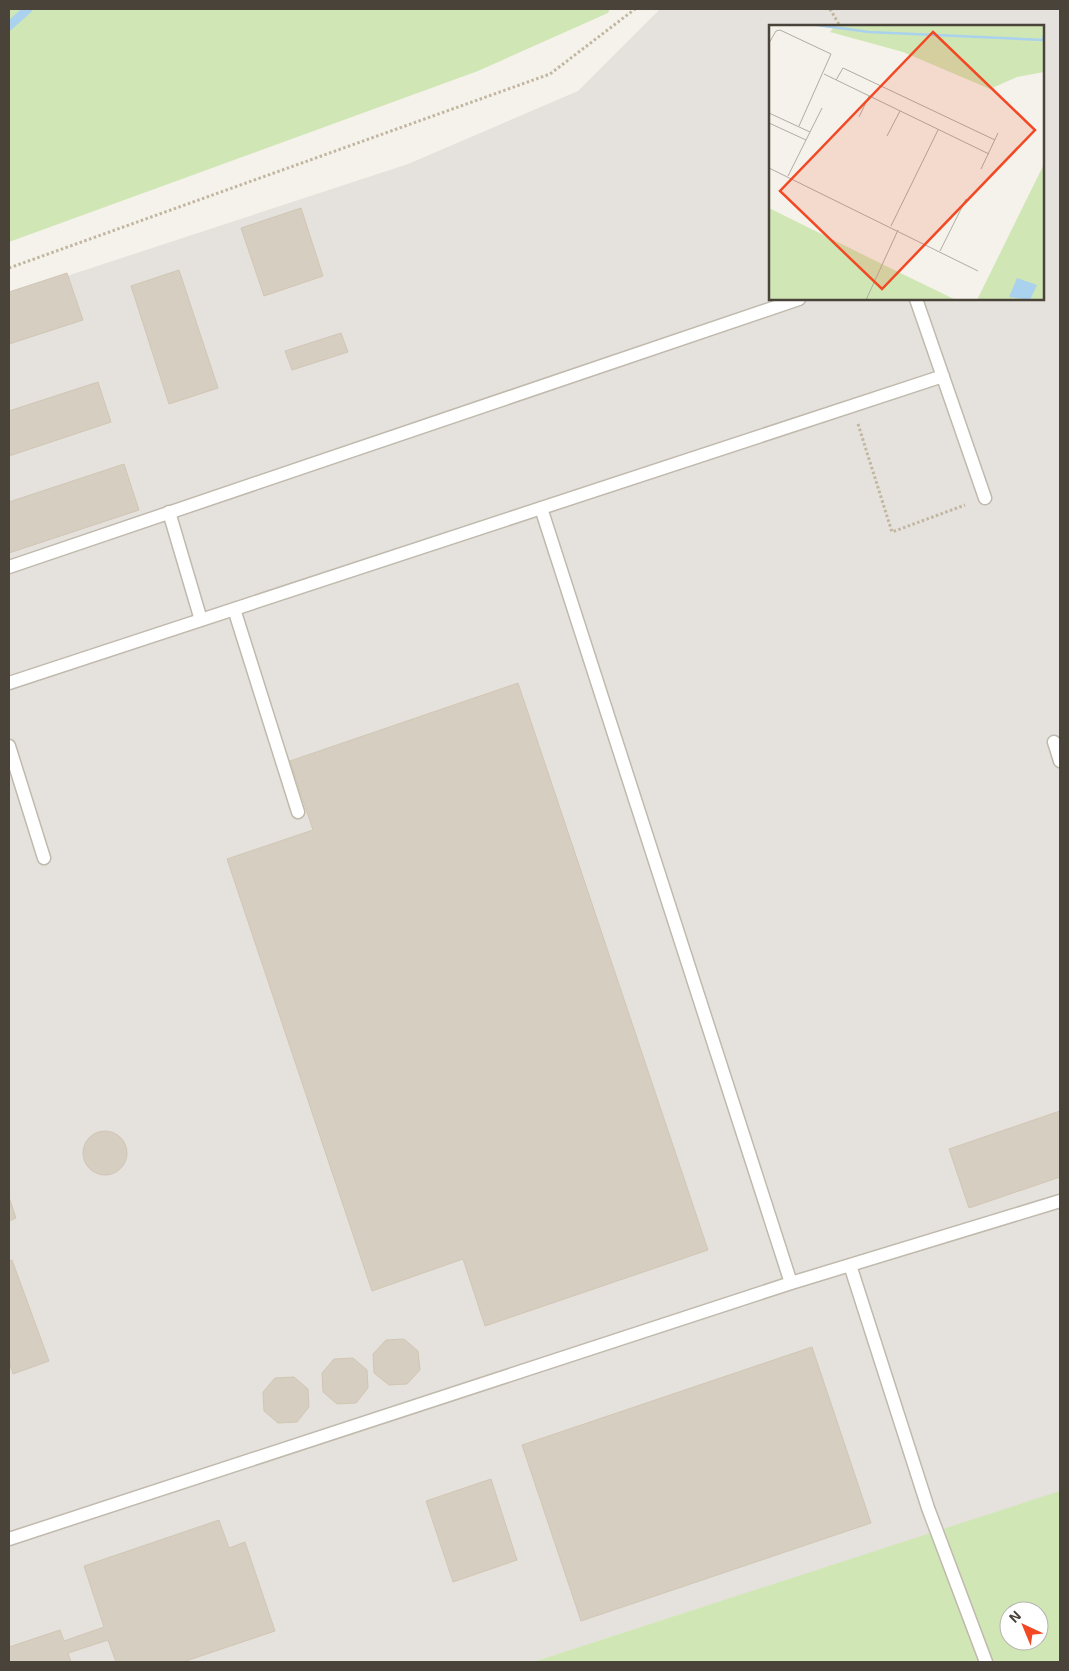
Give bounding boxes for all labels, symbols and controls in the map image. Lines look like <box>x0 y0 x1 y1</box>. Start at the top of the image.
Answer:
inset map <box>769 25 1044 300</box>
north arrow <box>999 1601 1049 1651</box>
text: N <box>1005 1607 1024 1626</box>

